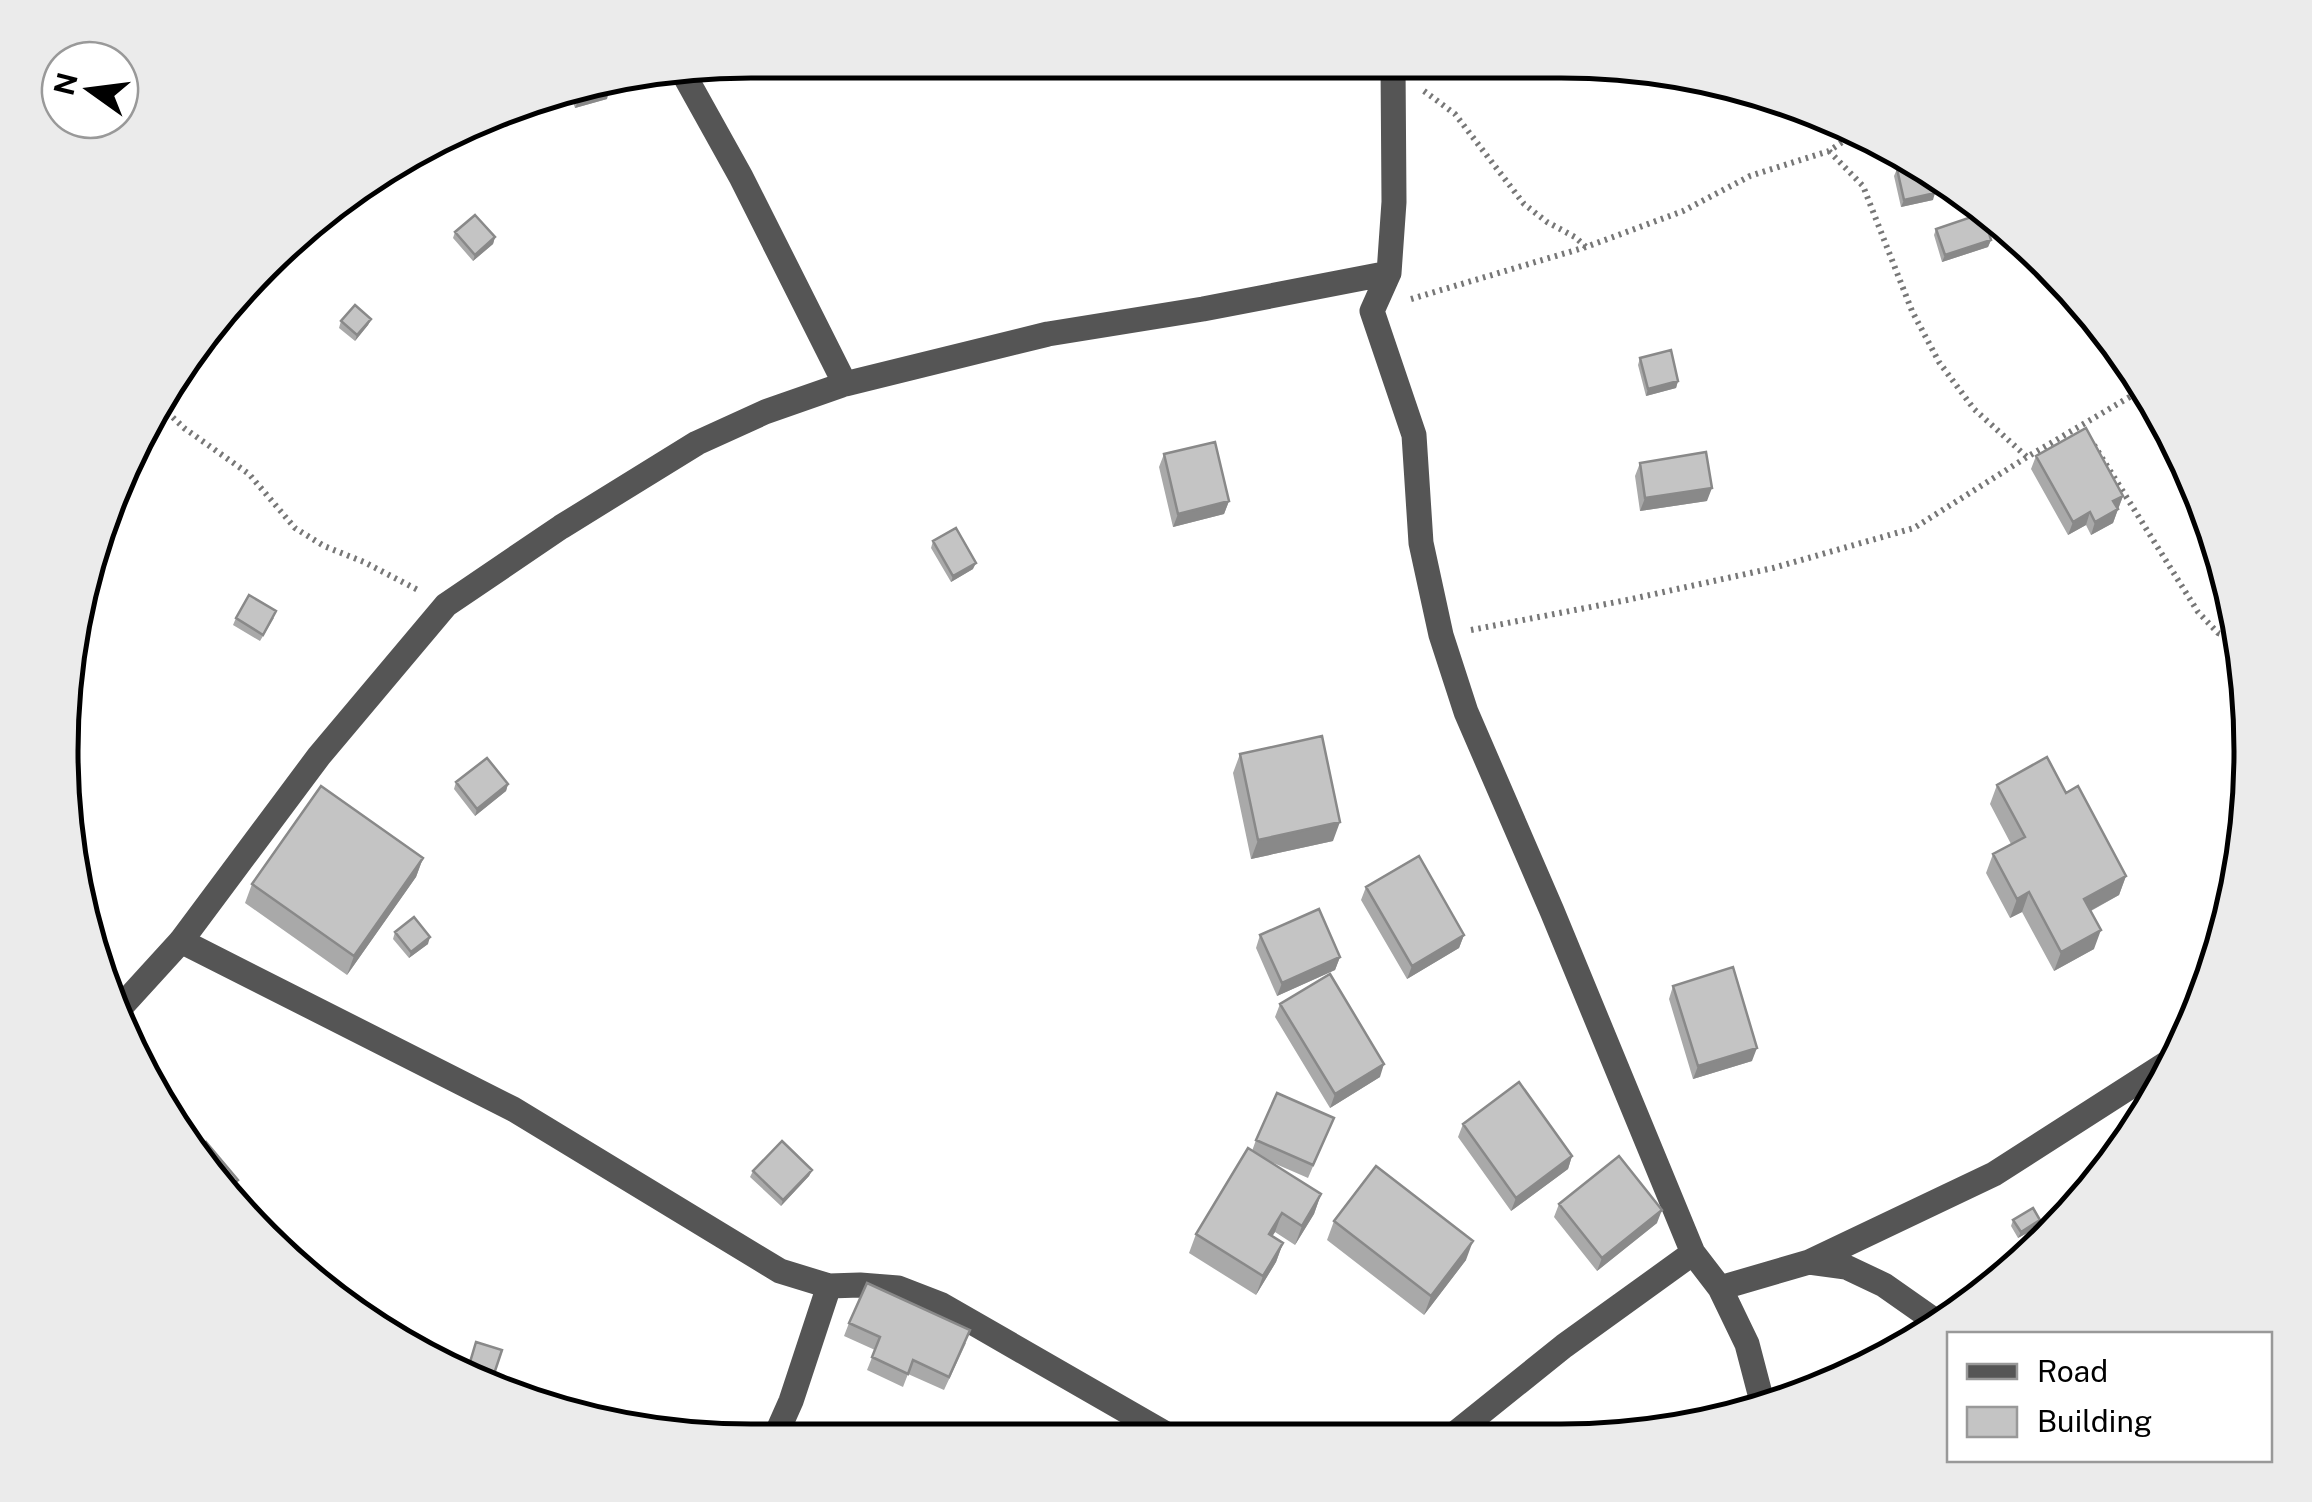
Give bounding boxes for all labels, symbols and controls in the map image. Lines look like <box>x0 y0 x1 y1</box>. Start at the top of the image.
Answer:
north arrow <box>40 40 140 140</box>
text: N <box>47 69 84 98</box>
legend <box>1947 1332 2272 1462</box>
text: Road <box>2037 1353 2108 1389</box>
text: Building <box>2037 1403 2152 1439</box>

